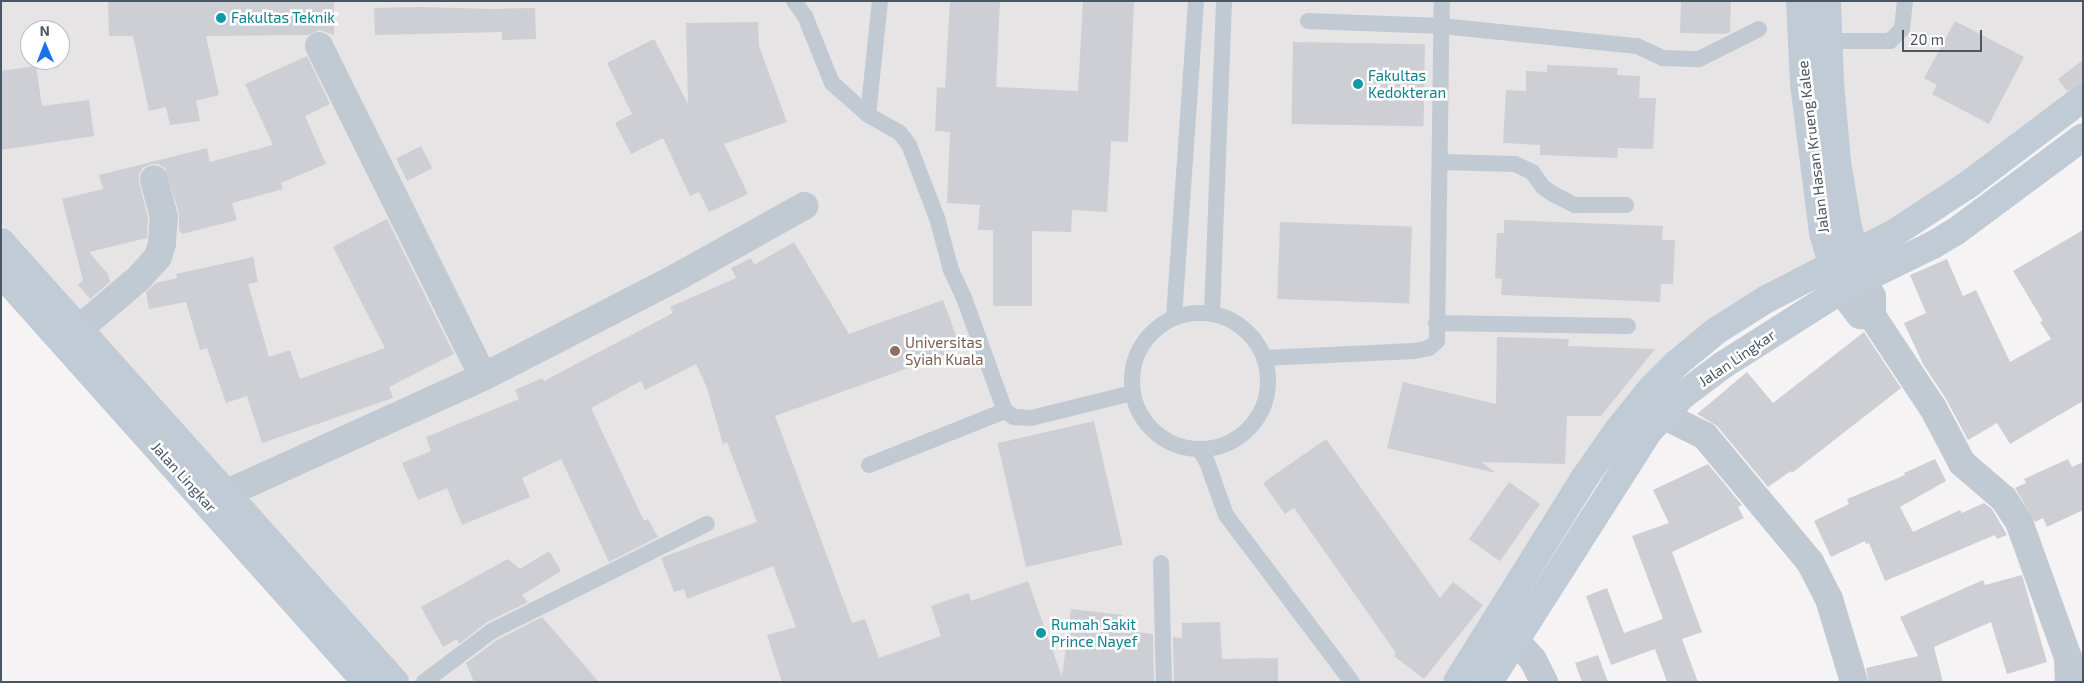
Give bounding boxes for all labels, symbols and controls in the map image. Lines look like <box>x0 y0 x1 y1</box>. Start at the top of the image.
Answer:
place label: Fakultas Teknik <box>231 9 335 27</box>
marker: Fakultas Teknik <box>215 12 227 24</box>
north arrow <box>20 20 70 70</box>
scale bar <box>1904 20 1984 52</box>
text: N <box>40 22 50 39</box>
text: 20 m <box>1910 30 1944 48</box>
street label: Jalan Hasan Krueng Kalee <box>1793 60 1833 234</box>
place label: Fakultas Kedokteran <box>1368 66 1446 101</box>
marker: Fakultas Kedokteran <box>1352 78 1364 90</box>
street label: Jalan Lingkar <box>1695 326 1779 390</box>
place label: Universitas Syiah Kuala <box>905 333 984 368</box>
marker: Universitas Syiah Kuala <box>889 345 901 357</box>
street label: Jalan Lingkar <box>148 438 220 516</box>
place label: Rumah Sakit Prince Nayef <box>1051 615 1137 650</box>
marker: Rumah Sakit Prince Nayef <box>1035 627 1047 639</box>

